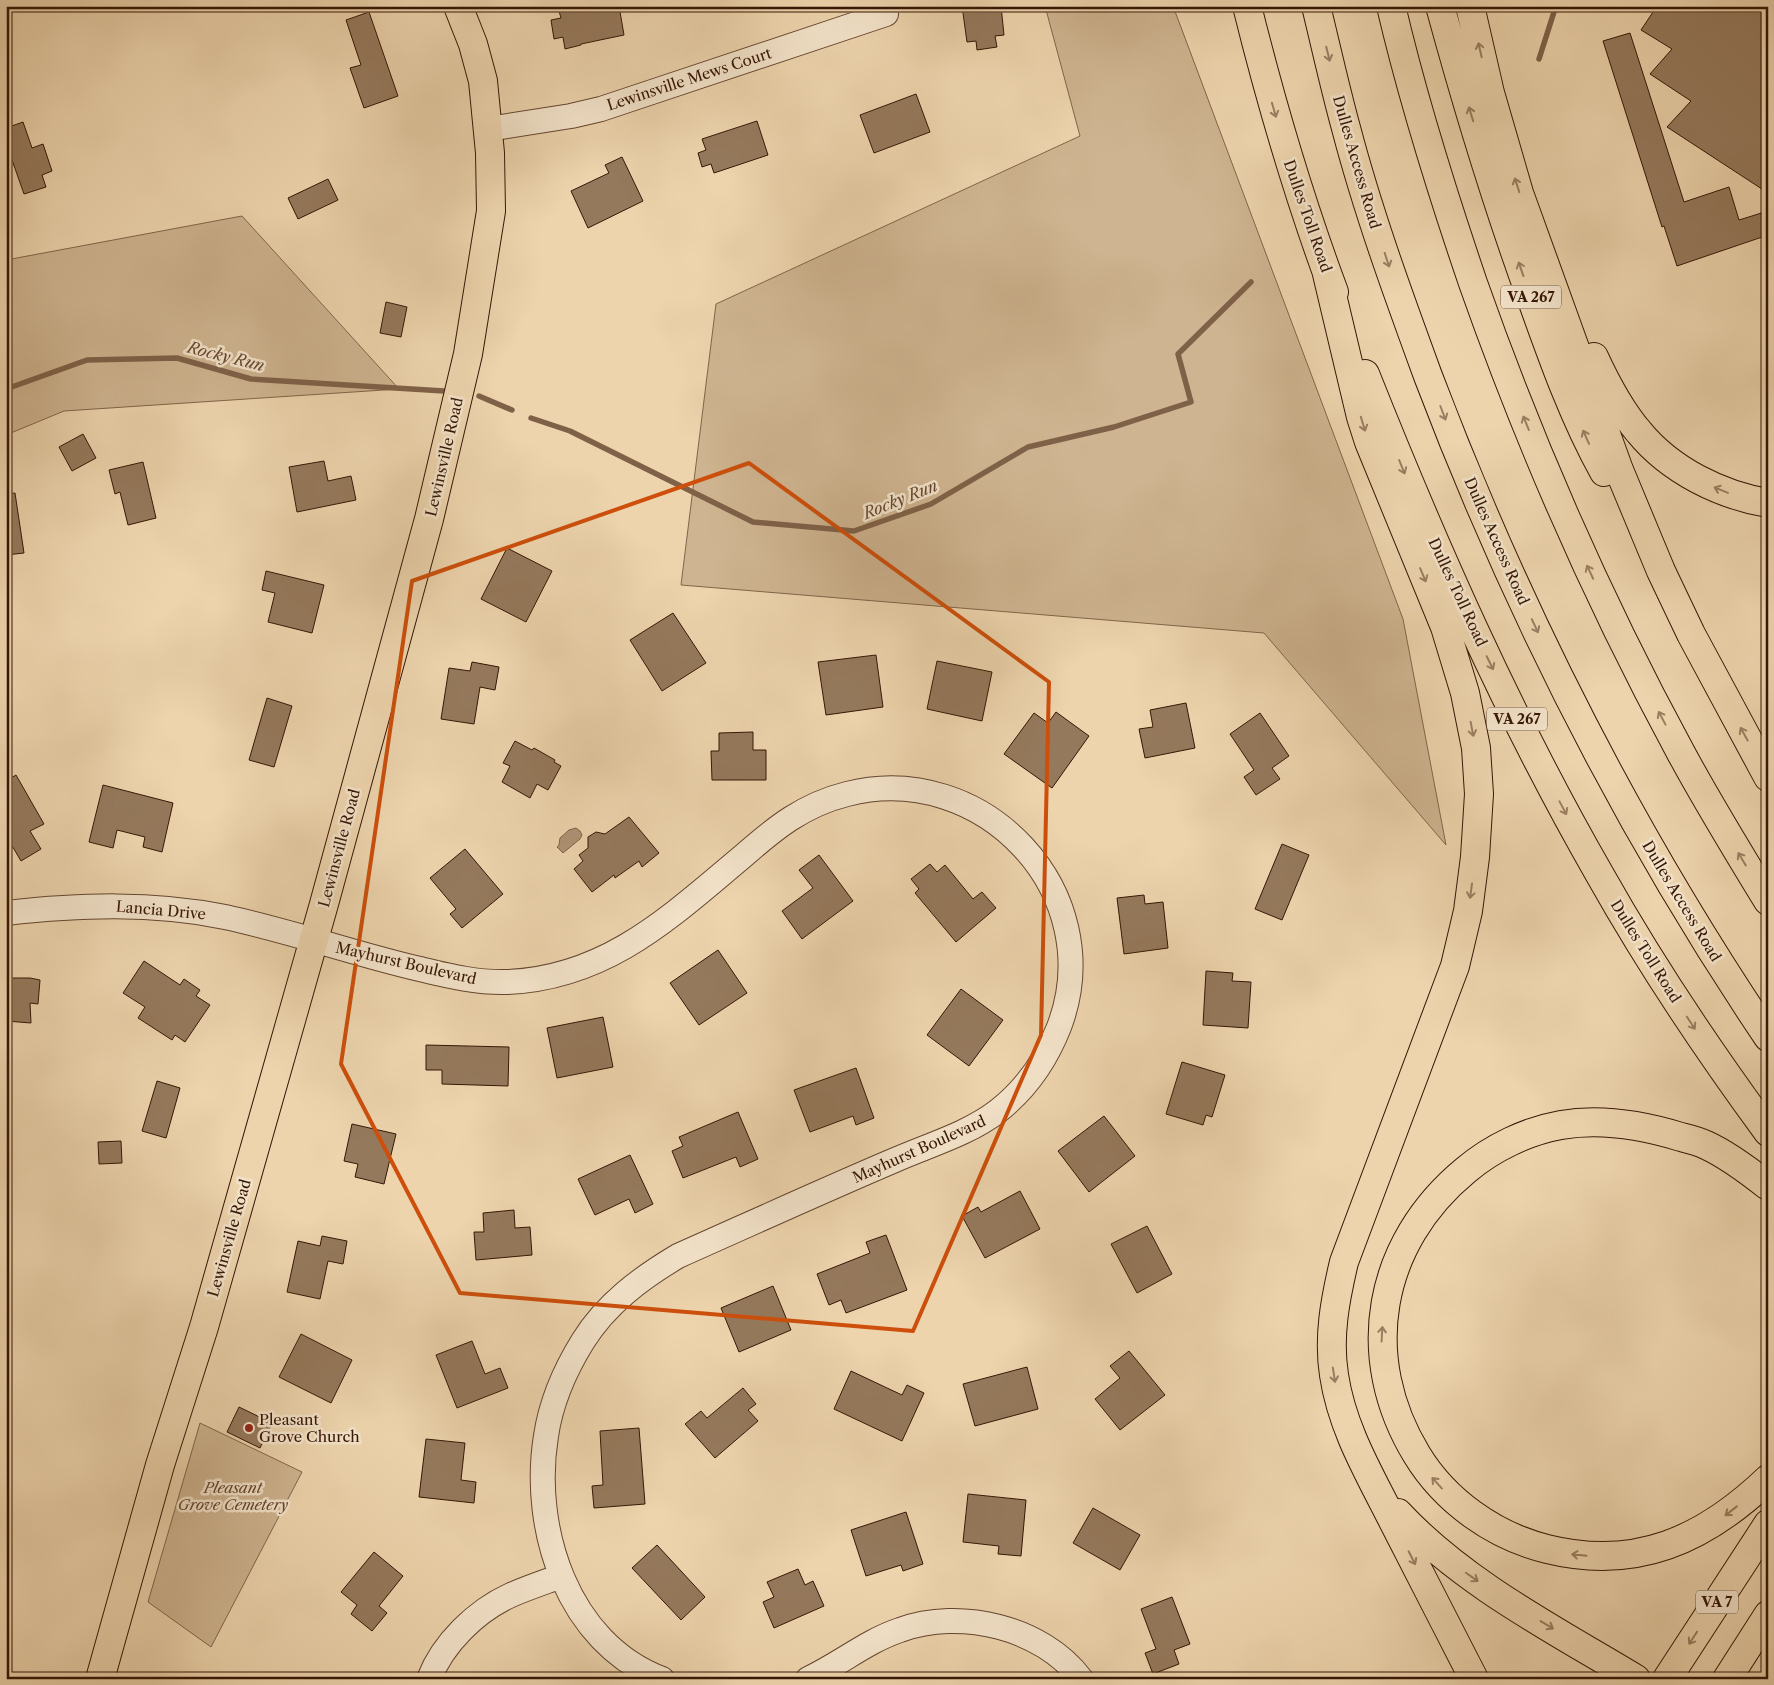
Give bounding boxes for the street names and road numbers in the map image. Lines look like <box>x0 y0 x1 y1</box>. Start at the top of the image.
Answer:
street label: Lewinsville Mews Court <box>604 43 774 115</box>
street label: Dulles Access Road <box>1329 93 1385 231</box>
street label: Dulles Toll Road <box>1280 157 1336 275</box>
road number: VA 267 <box>1501 286 1561 308</box>
street label: Lewinsville Road <box>421 395 467 519</box>
street label: Dulles Access Road <box>1460 474 1534 608</box>
street label: Dulles Toll Road <box>1424 535 1492 649</box>
road number: VA 267 <box>1487 708 1547 731</box>
street label: Lewinsville Road <box>314 787 364 909</box>
street label: Dulles Access Road <box>1638 837 1726 965</box>
street label: Dulles Toll Road <box>1607 896 1685 1006</box>
street label: Lancia Drive <box>115 897 207 923</box>
street label: Mayhurst Boulevard <box>334 938 478 988</box>
street label: Mayhurst Boulevard <box>849 1111 989 1187</box>
street label: Lewinsville Road <box>203 1177 255 1299</box>
road number: VA 7 <box>1696 1590 1738 1614</box>

